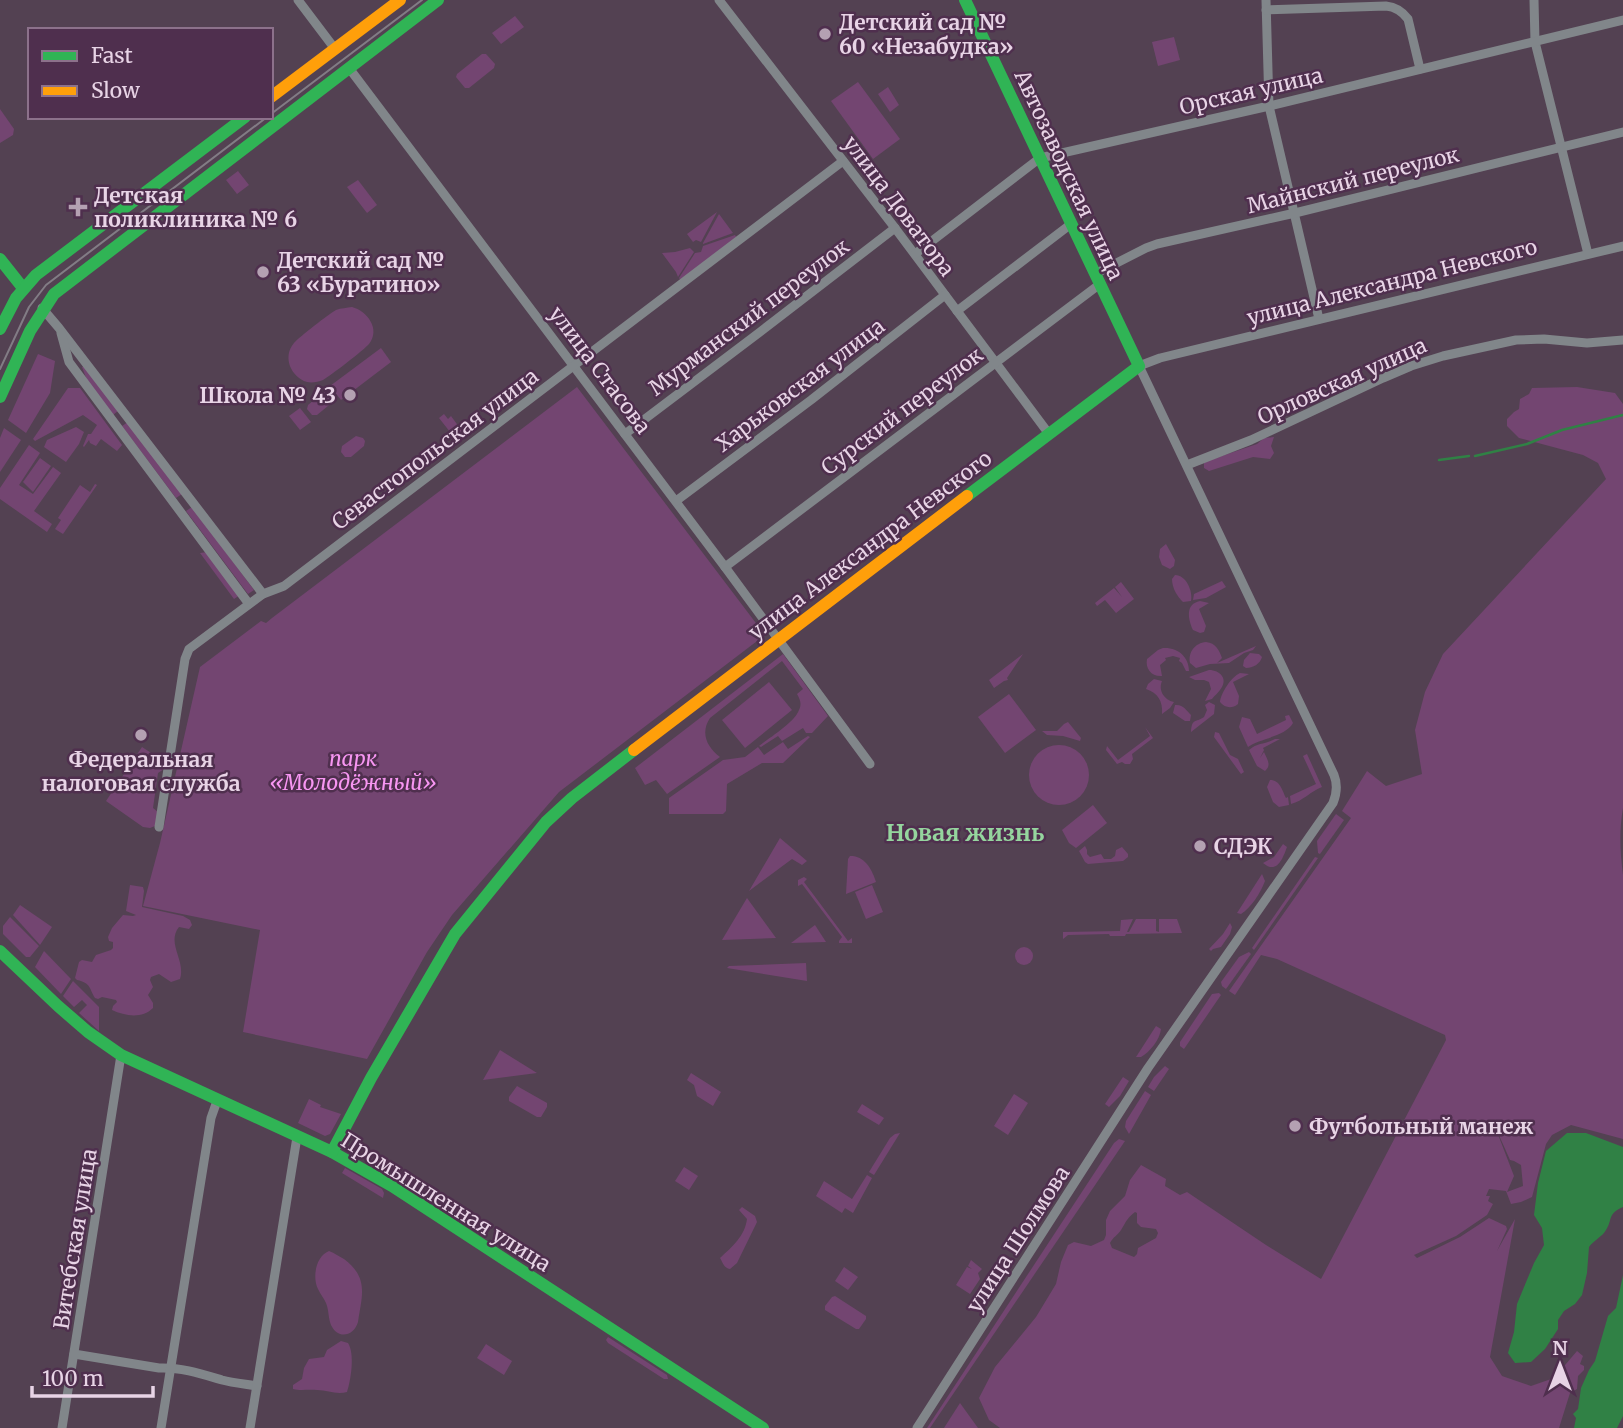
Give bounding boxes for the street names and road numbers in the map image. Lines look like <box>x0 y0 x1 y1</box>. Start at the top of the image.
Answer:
street label: Орская улица <box>1177 61 1325 121</box>
street label: Автозаводская улица <box>1008 65 1130 284</box>
street label: улица Доватора <box>837 130 961 282</box>
street label: Майнский переулок <box>1244 141 1462 219</box>
street label: Мурманский переулок <box>643 233 855 401</box>
street label: улица Александра Невского <box>1244 233 1540 331</box>
street label: улица Стасова <box>543 301 657 439</box>
street label: Харьковская улица <box>710 313 890 457</box>
street label: Орловская улица <box>1253 332 1431 430</box>
street label: Сурский переулок <box>816 341 988 481</box>
street label: Севастопольская улица <box>326 362 544 536</box>
street label: улица Александра Невского <box>743 445 997 645</box>
street label: Промышленная улица <box>336 1126 556 1278</box>
street label: Витебская улица <box>47 1147 103 1331</box>
street label: улица Шолмова <box>960 1160 1076 1318</box>

